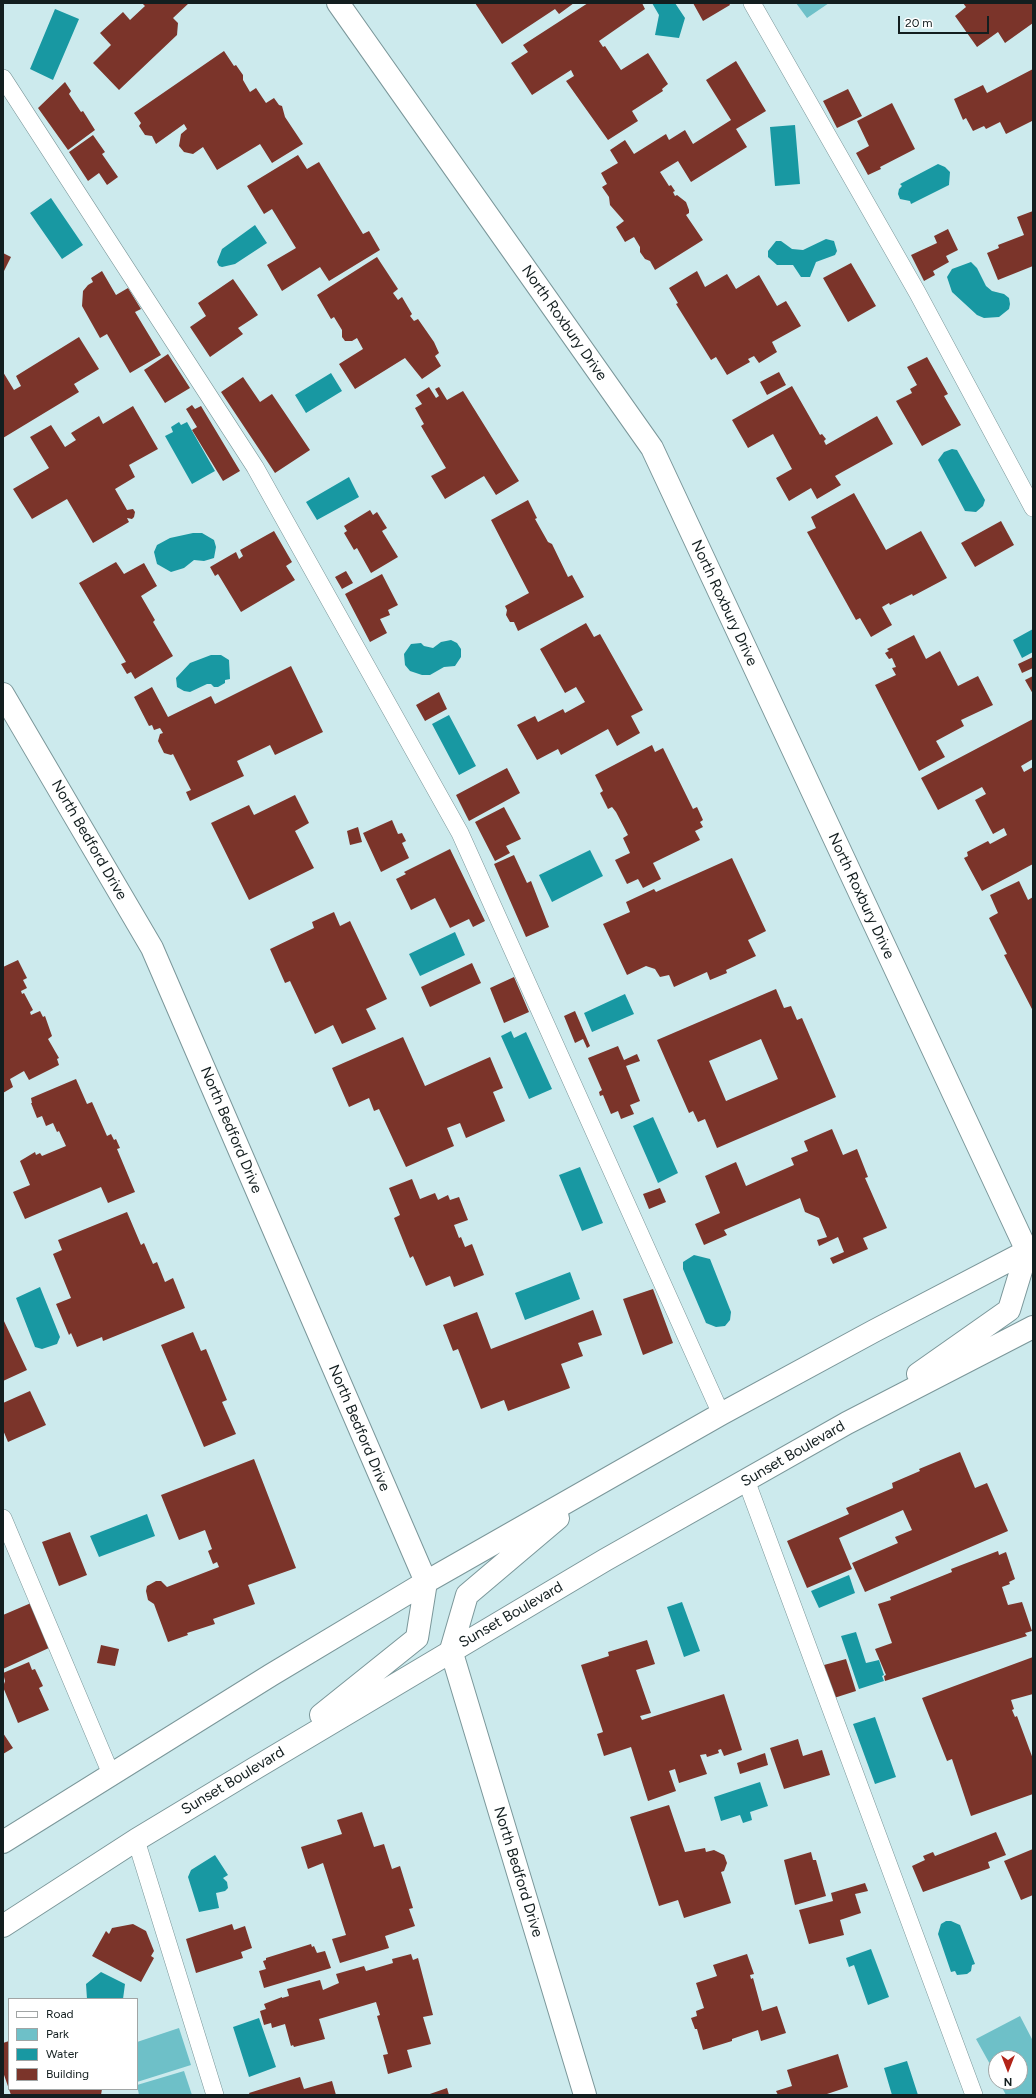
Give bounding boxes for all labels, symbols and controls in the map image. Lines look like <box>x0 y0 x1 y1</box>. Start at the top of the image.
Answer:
scale bar <box>900 8 991 34</box>
text: 20 m <box>905 16 933 30</box>
street label: North Roxbury Drive <box>517 262 611 384</box>
street label: North Roxbury Drive <box>687 537 761 669</box>
street label: North Bedford Drive <box>47 777 131 903</box>
street label: North Roxbury Drive <box>824 830 898 962</box>
street label: North Bedford Drive <box>196 1064 266 1196</box>
street label: North Bedford Drive <box>324 1362 394 1494</box>
street label: Sunset Boulevard <box>738 1417 848 1491</box>
street label: Sunset Boulevard <box>456 1578 566 1652</box>
street label: Sunset Boulevard <box>178 1743 288 1819</box>
street label: North Bedford Drive <box>490 1804 546 1940</box>
legend <box>8 1998 138 2090</box>
text: Road <box>46 2007 74 2021</box>
text: Park <box>46 2027 69 2041</box>
text: Water <box>46 2047 78 2061</box>
north arrow <box>988 2050 1028 2090</box>
text: Building <box>46 2067 89 2081</box>
text: N <box>1004 2075 1012 2088</box>

